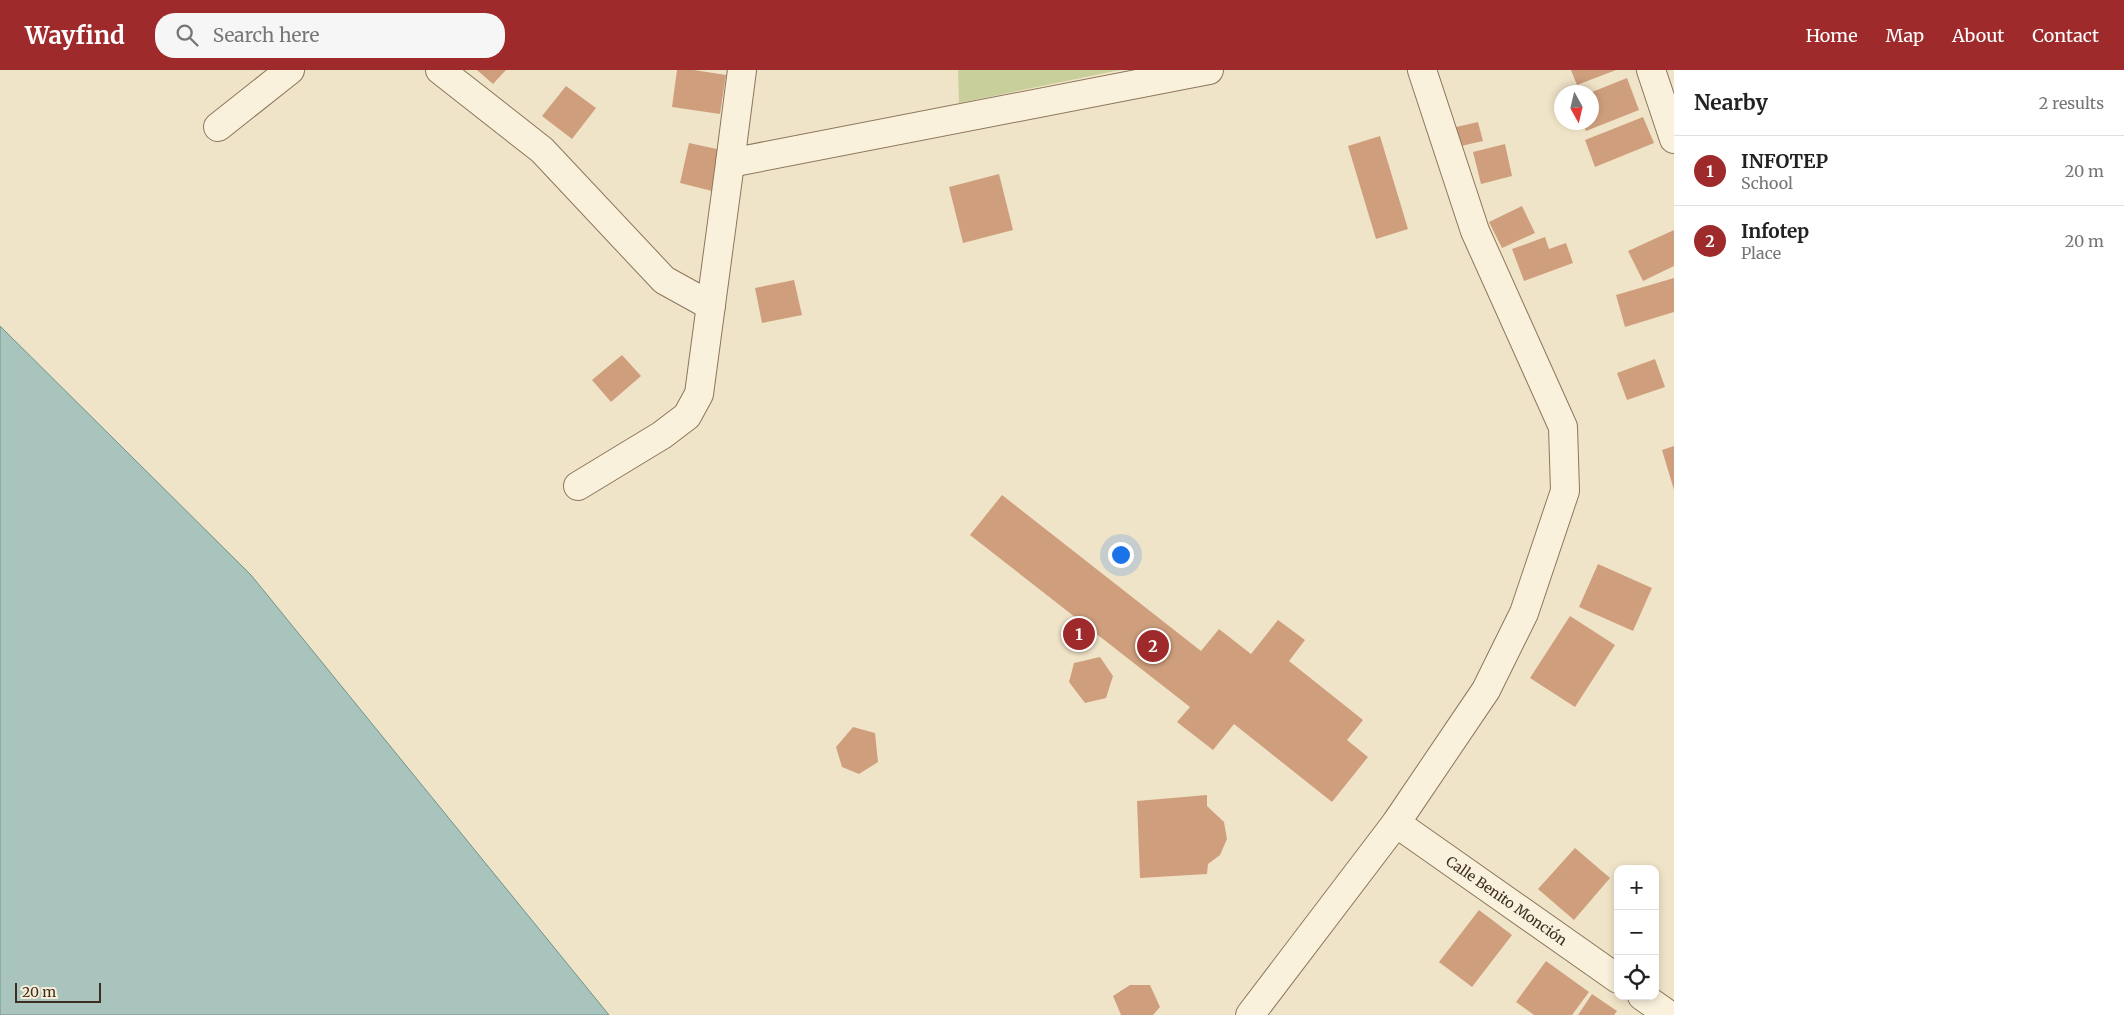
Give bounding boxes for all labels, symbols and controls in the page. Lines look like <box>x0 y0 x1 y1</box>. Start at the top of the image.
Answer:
search box <box>155 13 505 58</box>
text: Wayfind <box>25 20 125 51</box>
icon: search <box>173 21 201 49</box>
text: Search here <box>213 23 319 47</box>
text: Home <box>1806 24 1858 47</box>
text: Map <box>1886 24 1924 47</box>
text: About <box>1952 24 2004 47</box>
text: Contact <box>2032 24 2099 47</box>
north arrow <box>1554 85 1599 130</box>
text: Nearby <box>1694 89 1768 116</box>
text: 2 results <box>2039 93 2104 113</box>
text: INFOTEP <box>1741 149 1828 173</box>
text: 1 <box>1706 161 1714 181</box>
text: 20 m <box>2065 161 2104 181</box>
text: School <box>1741 173 1793 193</box>
text: Infotep <box>1741 219 1809 243</box>
text: 2 <box>1705 231 1715 251</box>
text: 20 m <box>2065 231 2104 251</box>
text: Place <box>1741 243 1781 263</box>
your location <box>1108 542 1134 568</box>
pin: 1 <box>1063 615 1095 653</box>
pin: 2 <box>1137 627 1169 665</box>
street label: Calle Benito Monción <box>1442 852 1570 949</box>
map controls <box>1614 865 1659 1000</box>
button: + <box>1614 865 1659 910</box>
button: − <box>1614 910 1659 955</box>
button: locate <box>1614 955 1659 1000</box>
scale bar <box>15 980 101 1003</box>
text: 20 m <box>22 983 56 1001</box>

